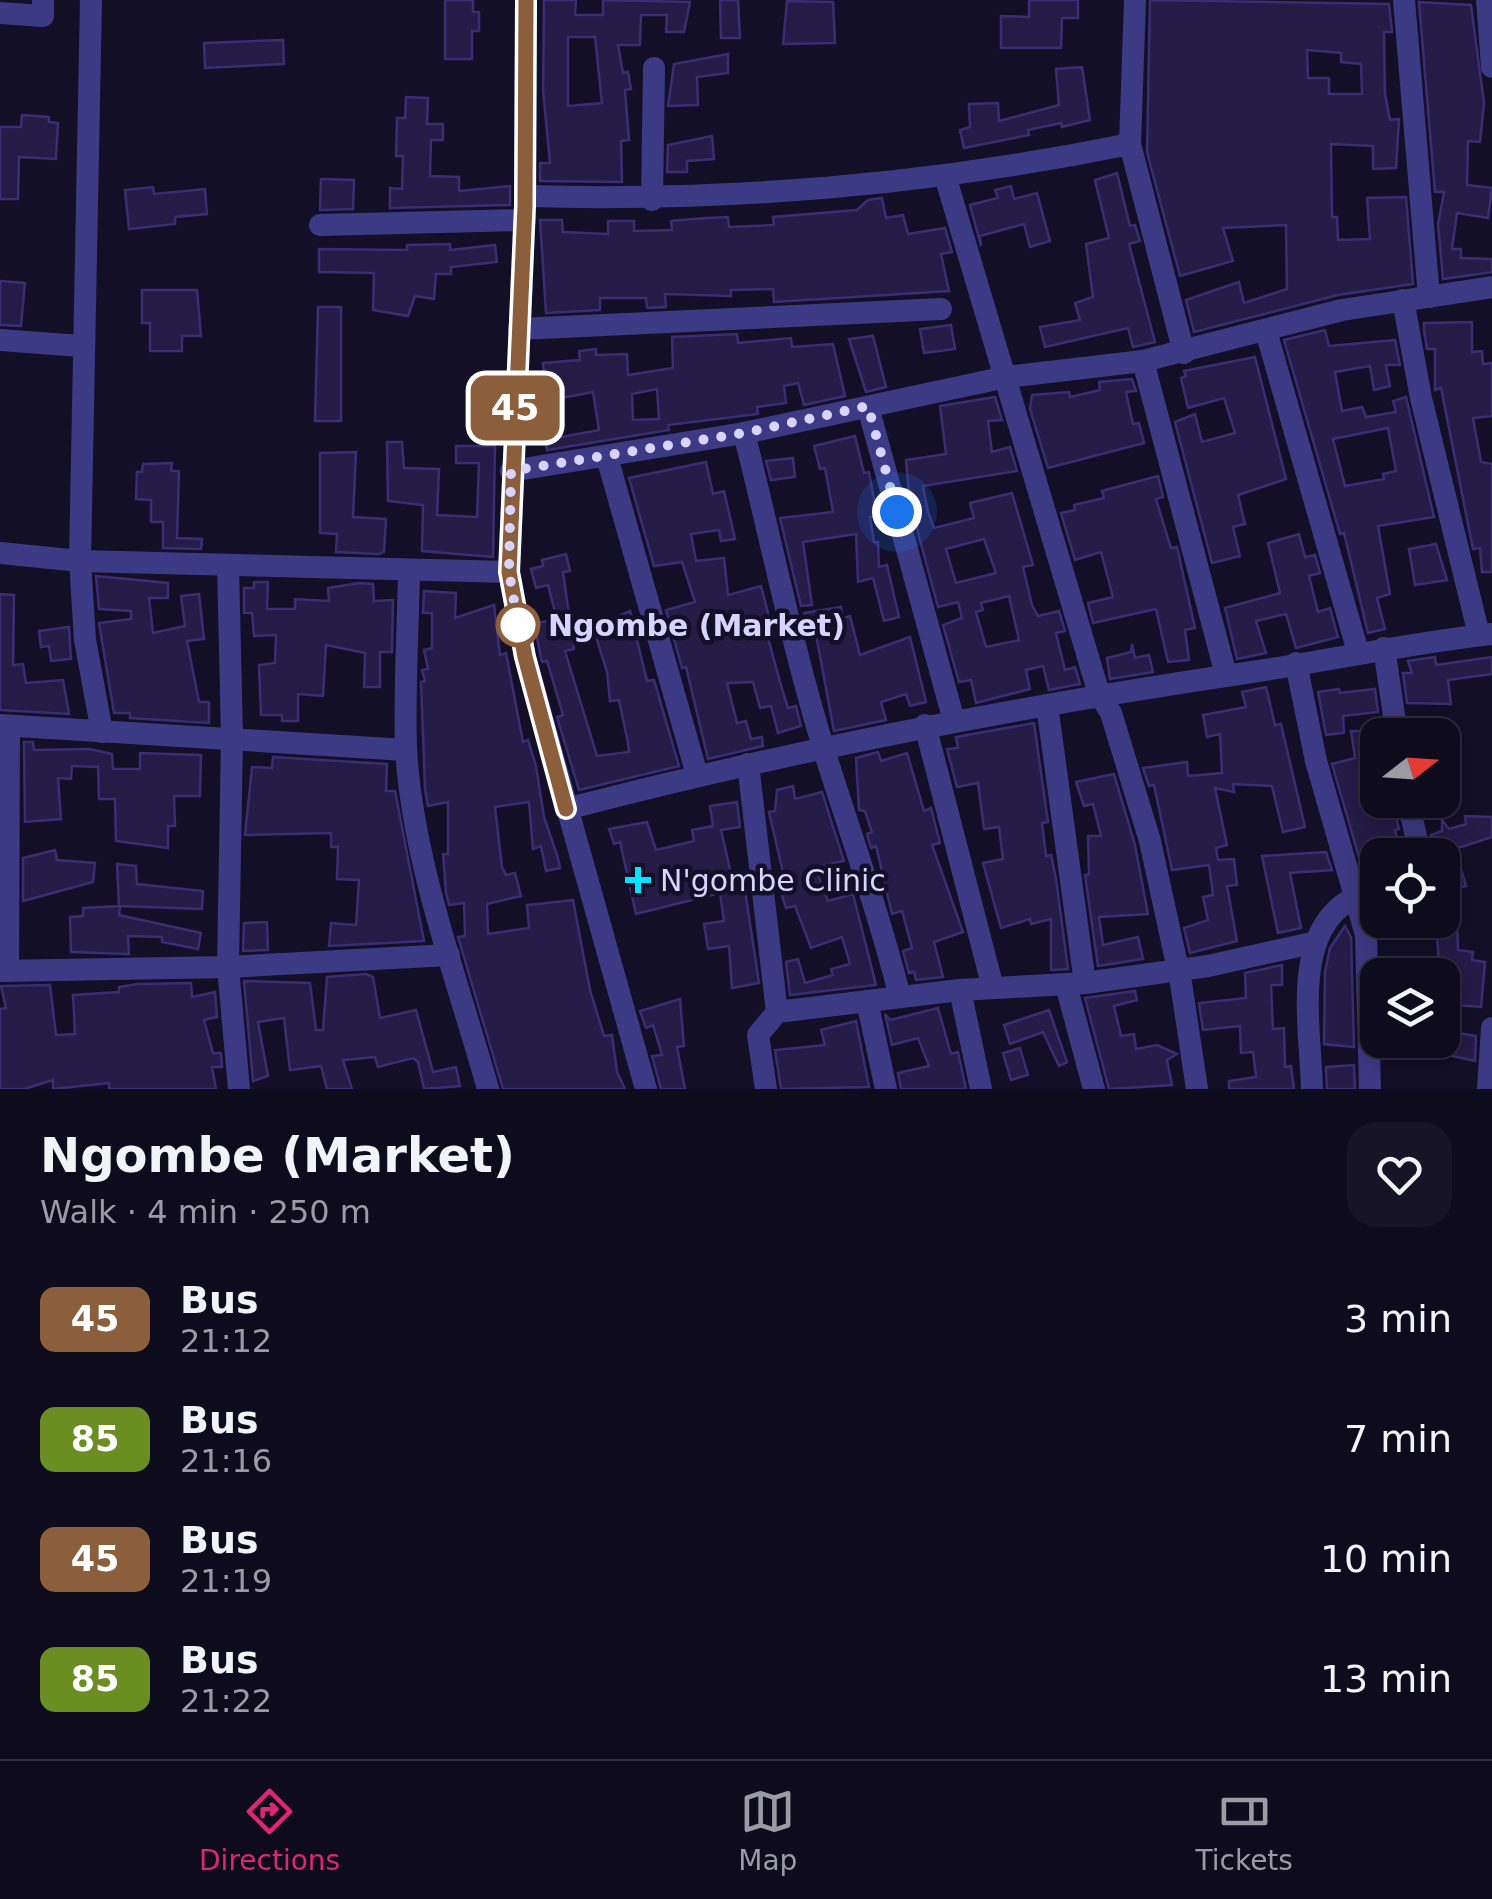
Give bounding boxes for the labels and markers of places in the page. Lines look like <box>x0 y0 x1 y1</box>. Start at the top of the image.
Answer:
marker: Ngombe (Market) <box>497 604 539 646</box>
place label: Ngombe (Market) <box>548 608 845 643</box>
place label: N'gombe Clinic <box>660 863 886 898</box>
marker: N'gombe Clinic <box>625 867 651 893</box>

